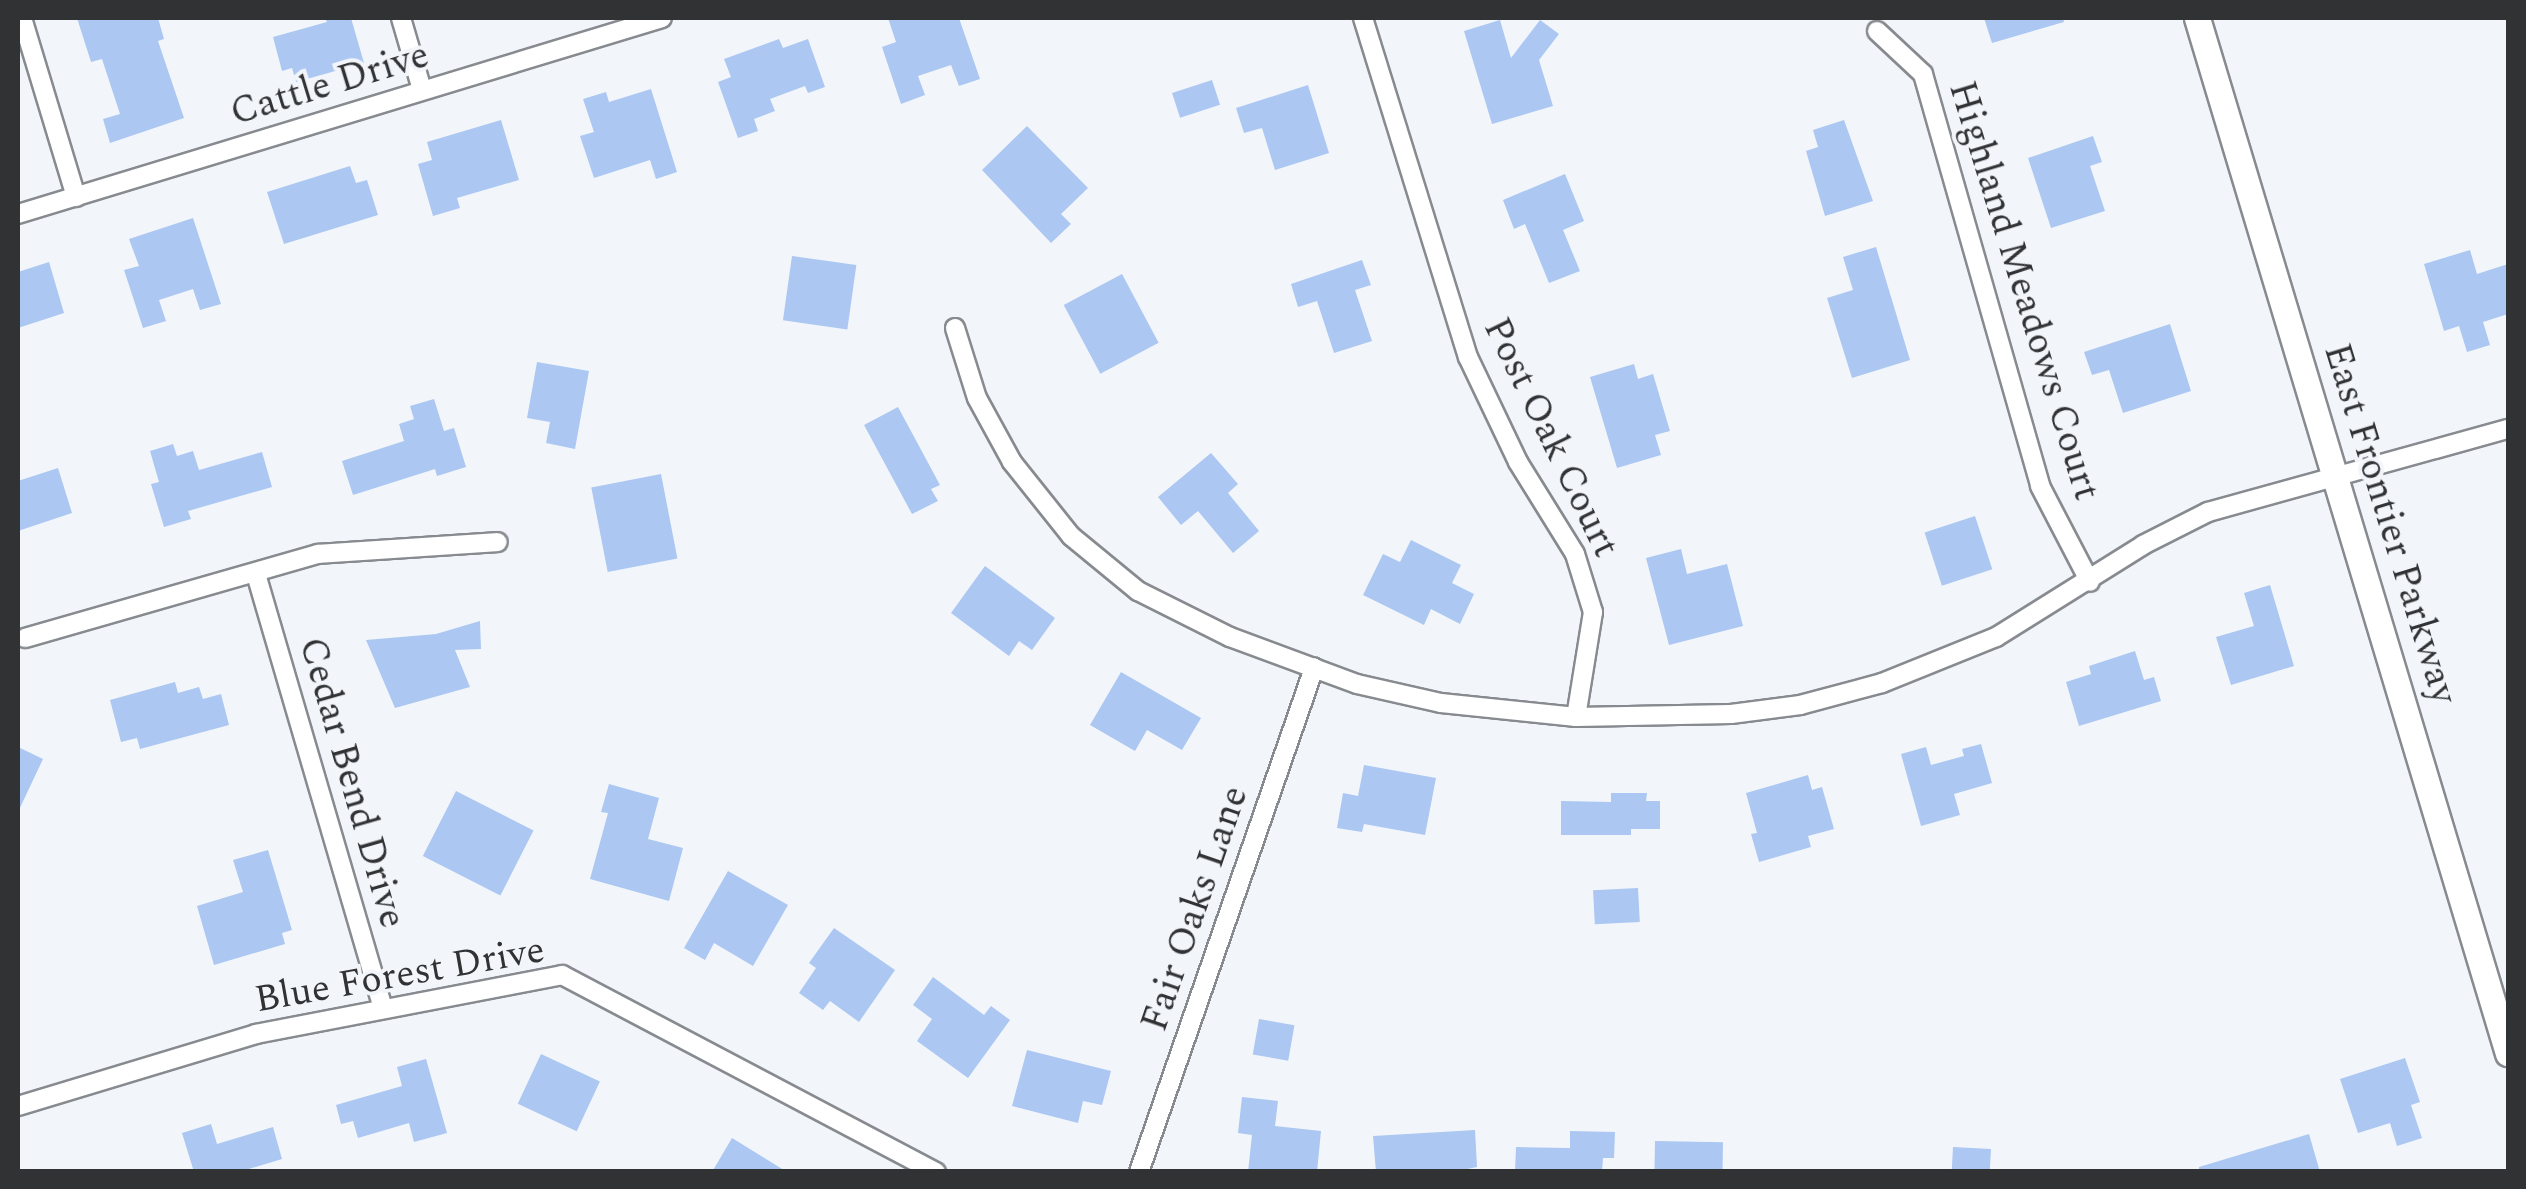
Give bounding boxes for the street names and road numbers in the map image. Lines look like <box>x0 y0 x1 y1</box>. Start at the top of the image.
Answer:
street label: Cattle Drive <box>225 33 435 137</box>
street label: Highland Meadows Court <box>1938 76 2108 506</box>
street label: Post Oak Court <box>1472 311 1628 565</box>
street label: East Frontier Parkway <box>2312 338 2466 710</box>
street label: Cedar Bend Drive <box>288 632 414 934</box>
street label: Fair Oaks Lane <box>1133 780 1259 1038</box>
street label: Blue Forest Drive <box>252 928 548 1024</box>

